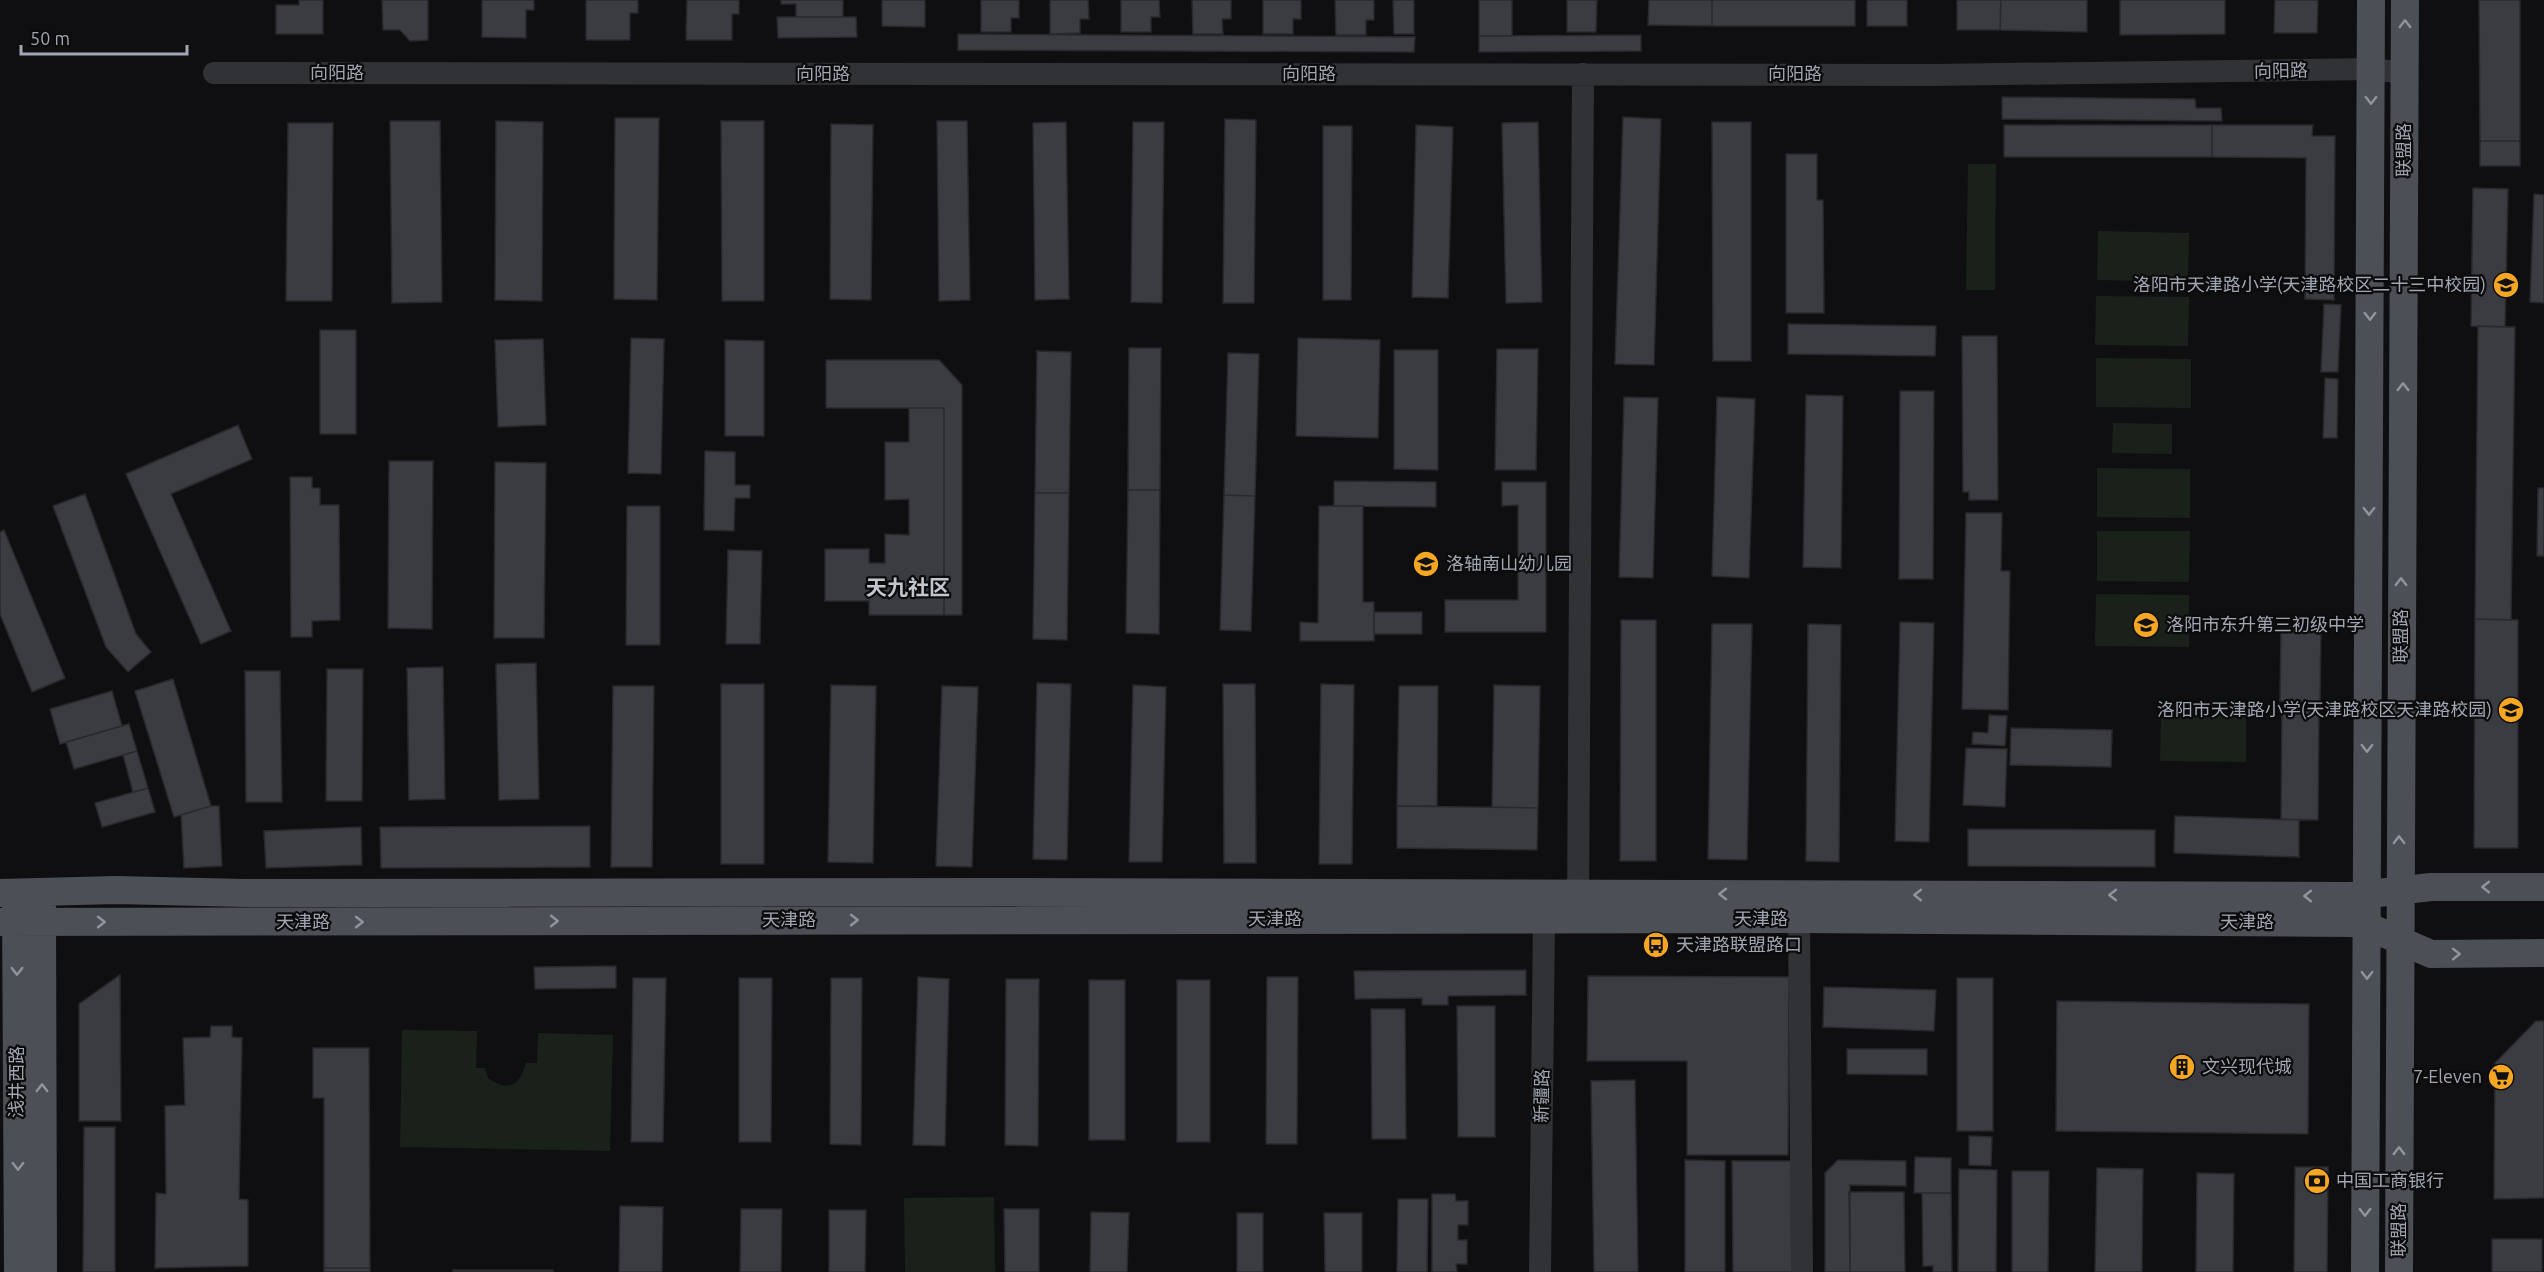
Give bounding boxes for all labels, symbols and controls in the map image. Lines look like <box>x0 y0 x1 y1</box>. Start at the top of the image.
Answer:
scale bar <box>21 18 188 56</box>
one-way arrow <box>2399 20 2411 29</box>
text: 50 m <box>30 28 70 48</box>
street label: 向阳路 <box>2254 60 2308 80</box>
street label: 向阳路 <box>310 62 364 82</box>
street label: 向阳路 <box>796 63 850 83</box>
street label: 向阳路 <box>1282 63 1336 83</box>
street label: 向阳路 <box>1768 63 1822 83</box>
one-way arrow <box>2365 96 2377 105</box>
street label: 联盟路 <box>2393 123 2413 177</box>
school or university icon: 洛阳市天津路小学(天津路校区二十三中校园) <box>2491 270 2521 300</box>
place label: 洛阳市天津路小学(天津路校区二十三中校园) <box>2133 274 2486 295</box>
one-way arrow <box>2364 312 2376 321</box>
one-way arrow <box>2397 383 2409 392</box>
one-way arrow <box>2363 507 2375 516</box>
school or university icon: 洛轴南山幼儿园 <box>1411 549 1441 579</box>
place label: 洛轴南山幼儿园 <box>1446 553 1572 573</box>
district label: 天九社区 <box>866 575 950 599</box>
one-way arrow <box>2395 578 2407 587</box>
street label: 联盟路 <box>2390 609 2410 663</box>
school or university icon: 洛阳市东升第三初级中学 <box>2131 610 2161 640</box>
place label: 洛阳市东升第三初级中学 <box>2166 614 2364 634</box>
school or university icon: 洛阳市天津路小学(天津路校区天津路校园) <box>2496 695 2526 725</box>
place label: 洛阳市天津路小学(天津路校区天津路校园) <box>2157 699 2492 720</box>
one-way arrow <box>2361 744 2373 753</box>
one-way arrow <box>2393 836 2405 845</box>
one-way arrow <box>2481 881 2490 893</box>
one-way arrow <box>1719 888 1728 900</box>
one-way arrow <box>1914 889 1923 901</box>
one-way arrow <box>2109 889 2118 901</box>
one-way arrow <box>2304 890 2313 902</box>
street label: 天津路 <box>1248 908 1302 928</box>
street label: 天津路 <box>1734 908 1788 928</box>
street label: 天津路 <box>762 909 816 929</box>
street label: 天津路 <box>276 911 330 931</box>
street label: 天津路 <box>2220 911 2274 931</box>
one-way arrow <box>849 914 858 926</box>
one-way arrow <box>549 915 558 927</box>
one-way arrow <box>96 916 105 928</box>
one-way arrow <box>354 916 363 928</box>
bus stop icon: 天津路联盟路口 <box>1641 930 1671 960</box>
place label: 天津路联盟路口 <box>1676 934 1802 954</box>
one-way arrow <box>2452 948 2461 960</box>
one-way arrow <box>11 967 23 976</box>
one-way arrow <box>2361 971 2373 980</box>
street label: 浅井西路 <box>6 1046 26 1118</box>
building icon: 文兴现代城 <box>2167 1052 2197 1082</box>
place label: 文兴现代城 <box>2202 1056 2292 1076</box>
supermarket icon: 7-Eleven <box>2486 1062 2516 1092</box>
place label: 7-Eleven <box>2413 1066 2482 1086</box>
street label: 新疆路 <box>1531 1069 1551 1123</box>
one-way arrow <box>36 1083 48 1092</box>
one-way arrow <box>2393 1146 2405 1155</box>
one-way arrow <box>12 1162 24 1171</box>
bank icon: 中国工商银行 <box>2302 1166 2332 1196</box>
place label: 中国工商银行 <box>2336 1170 2444 1190</box>
street label: 联盟路 <box>2388 1203 2408 1257</box>
one-way arrow <box>2359 1208 2371 1217</box>

